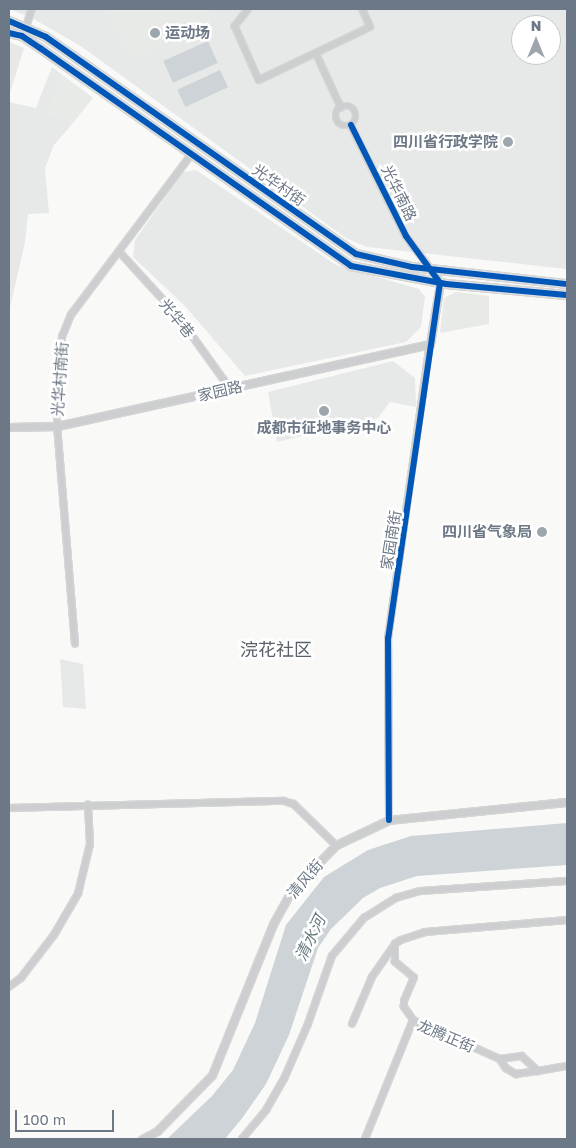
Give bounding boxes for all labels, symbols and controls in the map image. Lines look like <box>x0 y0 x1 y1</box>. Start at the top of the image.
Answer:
north arrow <box>511 15 561 65</box>
text: N <box>531 17 541 34</box>
place label: 运动场 <box>165 24 210 42</box>
marker: 运动场 <box>149 27 161 39</box>
place label: 四川省行政学院 <box>393 133 498 151</box>
marker: 四川省行政学院 <box>502 136 514 148</box>
street label: 光华村街 <box>249 160 309 210</box>
street label: 光华南路 <box>378 162 420 224</box>
street label: 光华巷 <box>156 295 198 341</box>
street label: 光华村南街 <box>48 341 72 417</box>
street label: 家园路 <box>196 377 244 405</box>
marker: 成都市征地事务中心 <box>318 405 330 417</box>
place label: 成都市征地事务中心 <box>257 419 391 437</box>
street label: 家园南街 <box>377 509 405 571</box>
place label: 四川省气象局 <box>442 523 532 541</box>
marker: 四川省气象局 <box>536 526 548 538</box>
district label: 浣花社区 <box>240 638 312 660</box>
street label: 清风街 <box>283 856 327 902</box>
water label: 清水河 <box>291 912 329 964</box>
street label: 龙腾正街 <box>415 1016 477 1056</box>
scale bar <box>18 1100 116 1132</box>
text: 100 m <box>23 1110 66 1128</box>

